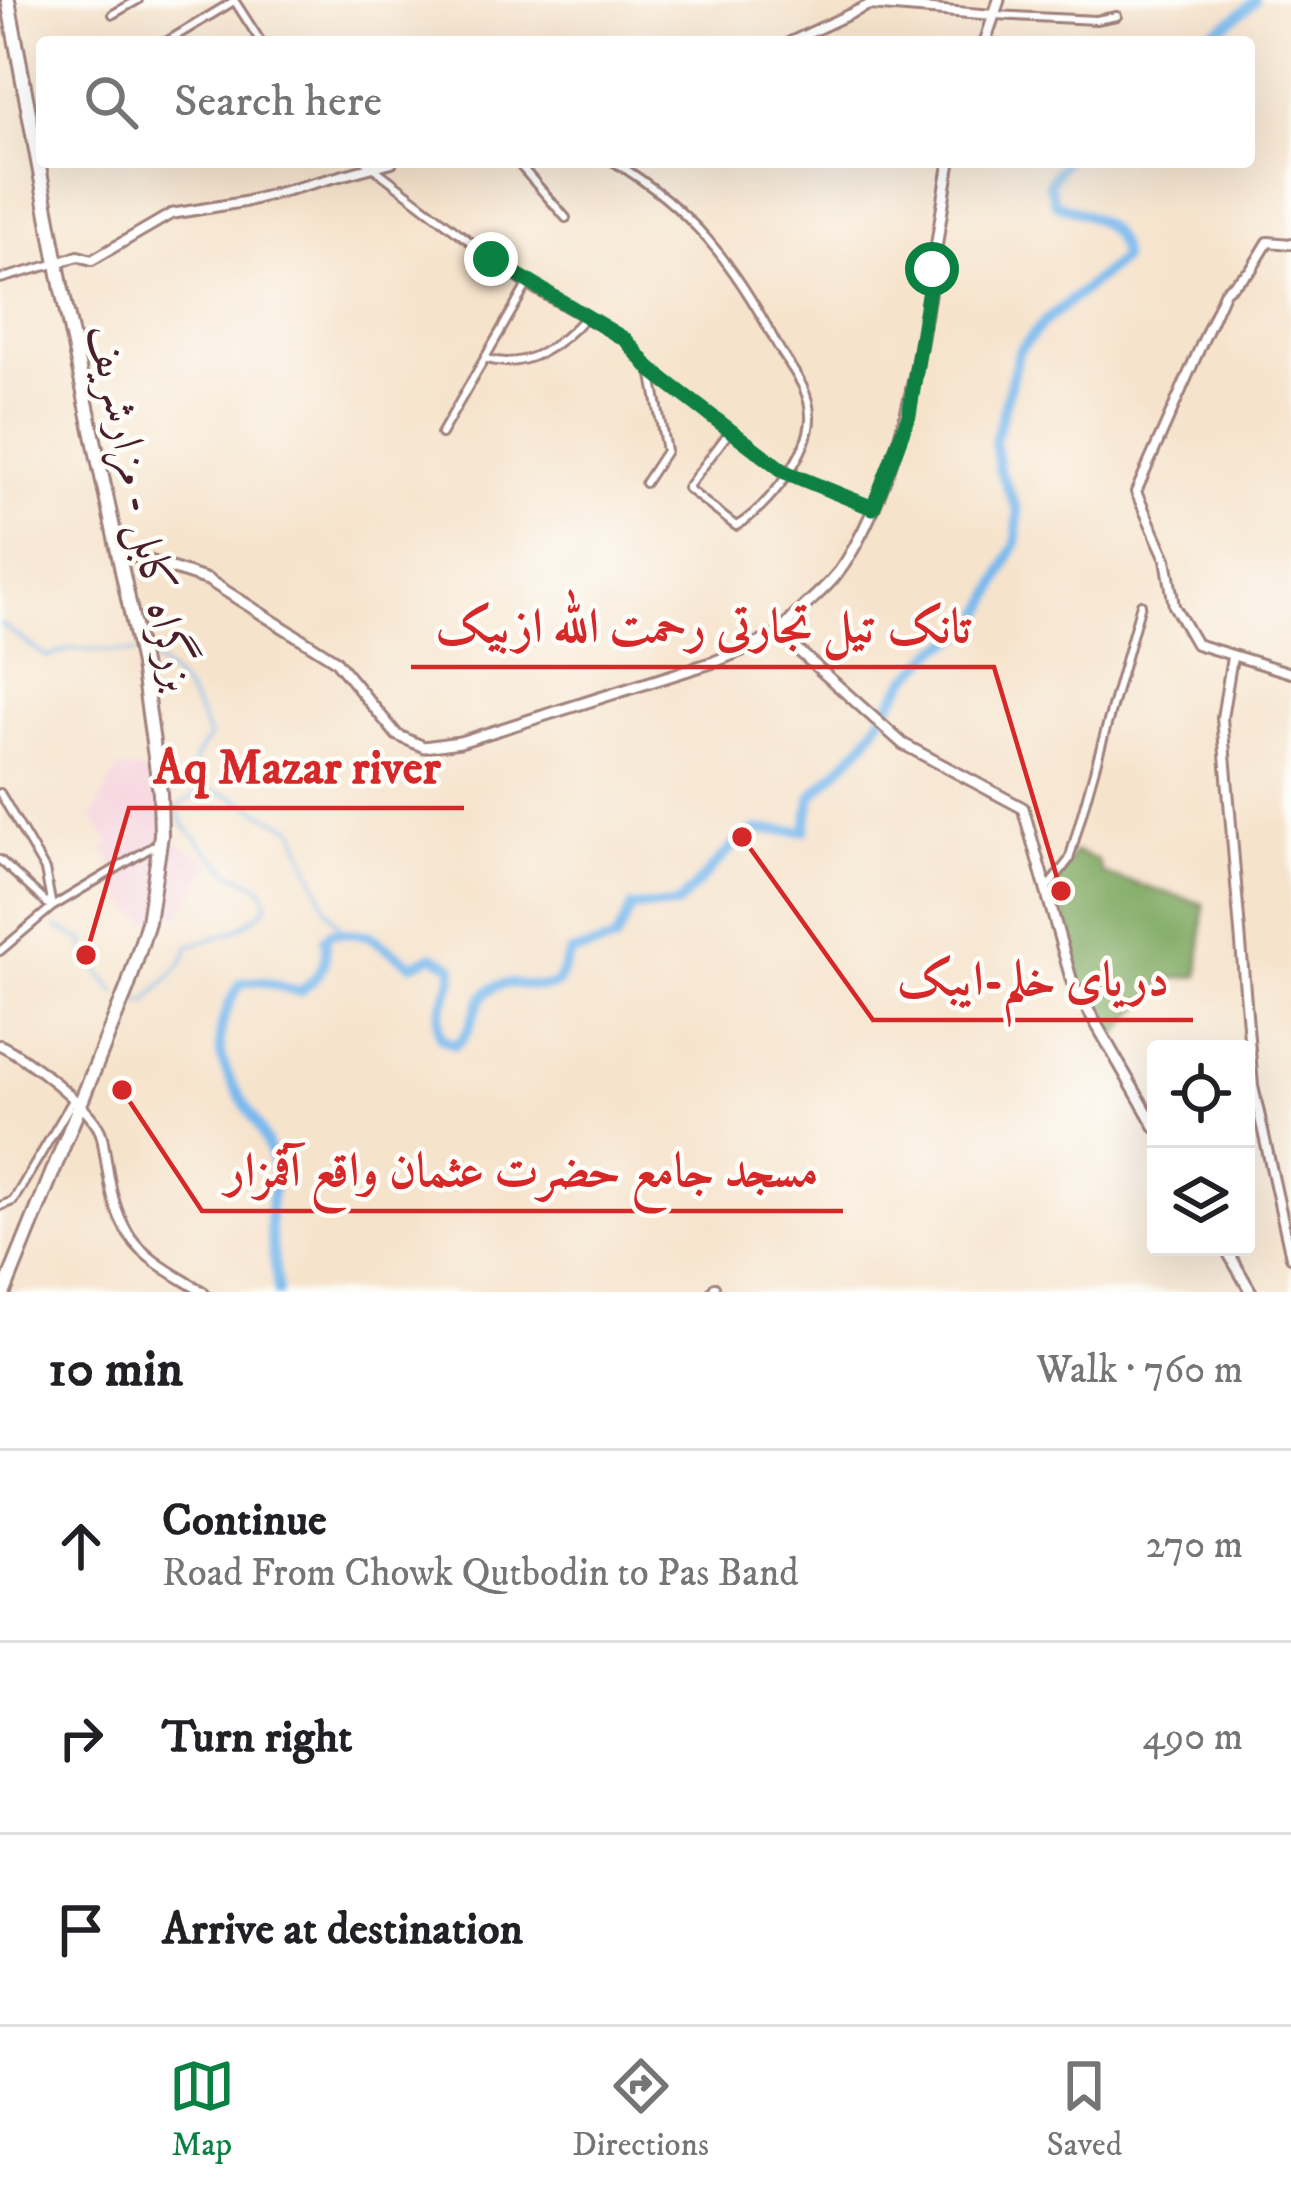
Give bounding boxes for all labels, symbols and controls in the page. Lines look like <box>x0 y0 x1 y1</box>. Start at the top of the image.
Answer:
search box <box>36 36 1255 168</box>
icon: search <box>78 69 144 135</box>
text: Search here <box>174 74 382 130</box>
route end <box>464 232 518 286</box>
route start <box>905 242 959 296</box>
street label: بزرگراه کابل - مزارشریف <box>73 318 209 697</box>
callout: تانک تیل تجارتی رحمت الله ازبیک <box>411 583 994 667</box>
text: تانک تیل تجارتی رحمت الله ازبیک <box>435 588 973 661</box>
callout: Aq Mazar river <box>129 724 464 808</box>
text: Aq Mazar river <box>152 739 442 799</box>
callout: دریای خلم-ایبک <box>873 936 1193 1020</box>
text: دریای خلم-ایبک <box>897 951 1169 1028</box>
map controls <box>1147 1040 1255 1256</box>
button: locate <box>1147 1040 1255 1148</box>
callout: مسجد جامع حضرت عثمان واقع آقمزار <box>202 1127 843 1211</box>
text: مسجد جامع حضرت عثمان واقع آقمزار <box>221 1142 818 1214</box>
button: layers <box>1147 1148 1255 1256</box>
text: 10 min <box>48 1338 183 1402</box>
text: Walk · 760 m <box>1037 1346 1243 1395</box>
text: Continue <box>162 1493 327 1549</box>
icon: ahead <box>48 1513 114 1579</box>
text: 270 m <box>1146 1521 1243 1570</box>
text: Road From Chowk Qutbodin to Pas Band <box>162 1549 799 1598</box>
icon: right <box>48 1705 114 1771</box>
text: Turn right <box>162 1710 352 1766</box>
text: 490 m <box>1142 1713 1243 1762</box>
icon: arrive <box>48 1897 114 1963</box>
text: Arrive at destination <box>162 1902 523 1958</box>
tab: Map <box>169 2053 235 2166</box>
tab: Directions <box>572 2053 709 2166</box>
tab: Saved <box>1046 2053 1122 2166</box>

